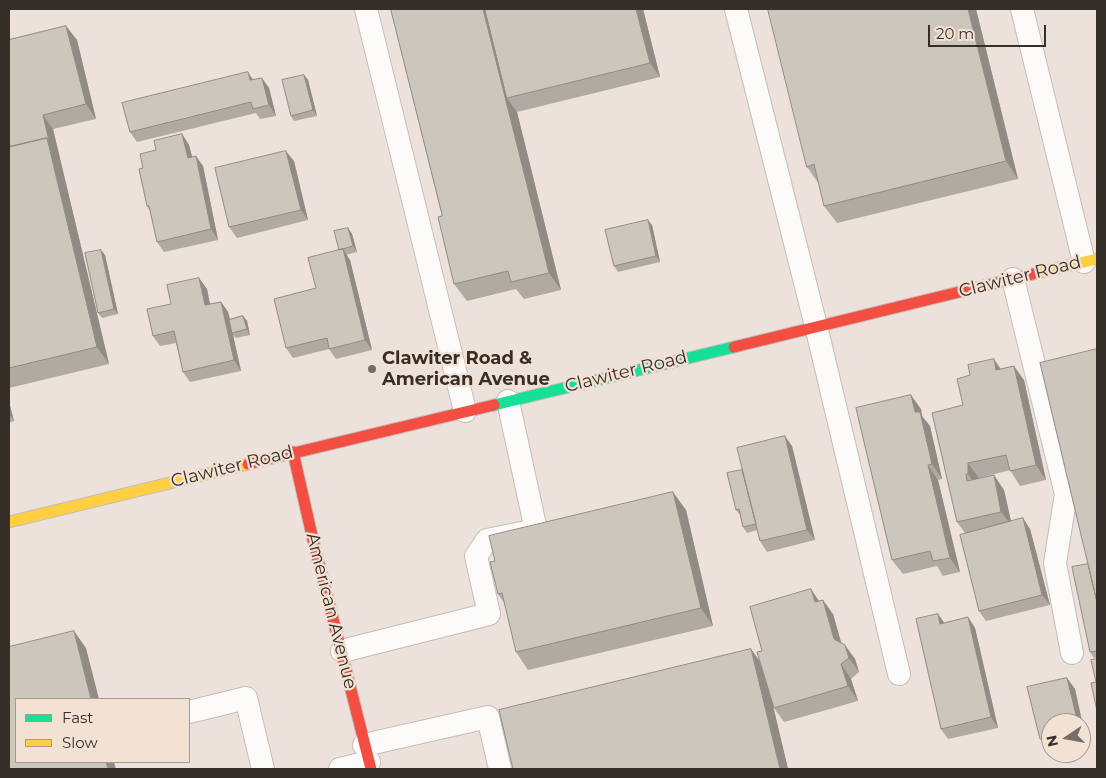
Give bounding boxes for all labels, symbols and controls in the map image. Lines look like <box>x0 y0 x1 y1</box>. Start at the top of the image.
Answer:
scale bar <box>931 15 1048 47</box>
text: 20 m <box>936 24 974 43</box>
street label: Clawiter Road <box>957 251 1083 303</box>
street label: Clawiter Road <box>563 346 689 398</box>
place label: Clawiter Road & American Avenue <box>382 348 550 390</box>
marker: Clawiter Road & American Avenue <box>366 363 378 375</box>
street label: Clawiter Road <box>169 441 295 493</box>
street label: American Avenue <box>301 531 361 691</box>
legend <box>15 698 190 763</box>
text: Fast <box>62 708 93 727</box>
north arrow <box>1041 713 1091 763</box>
text: Slow <box>62 733 98 752</box>
text: N <box>1042 734 1062 748</box>

